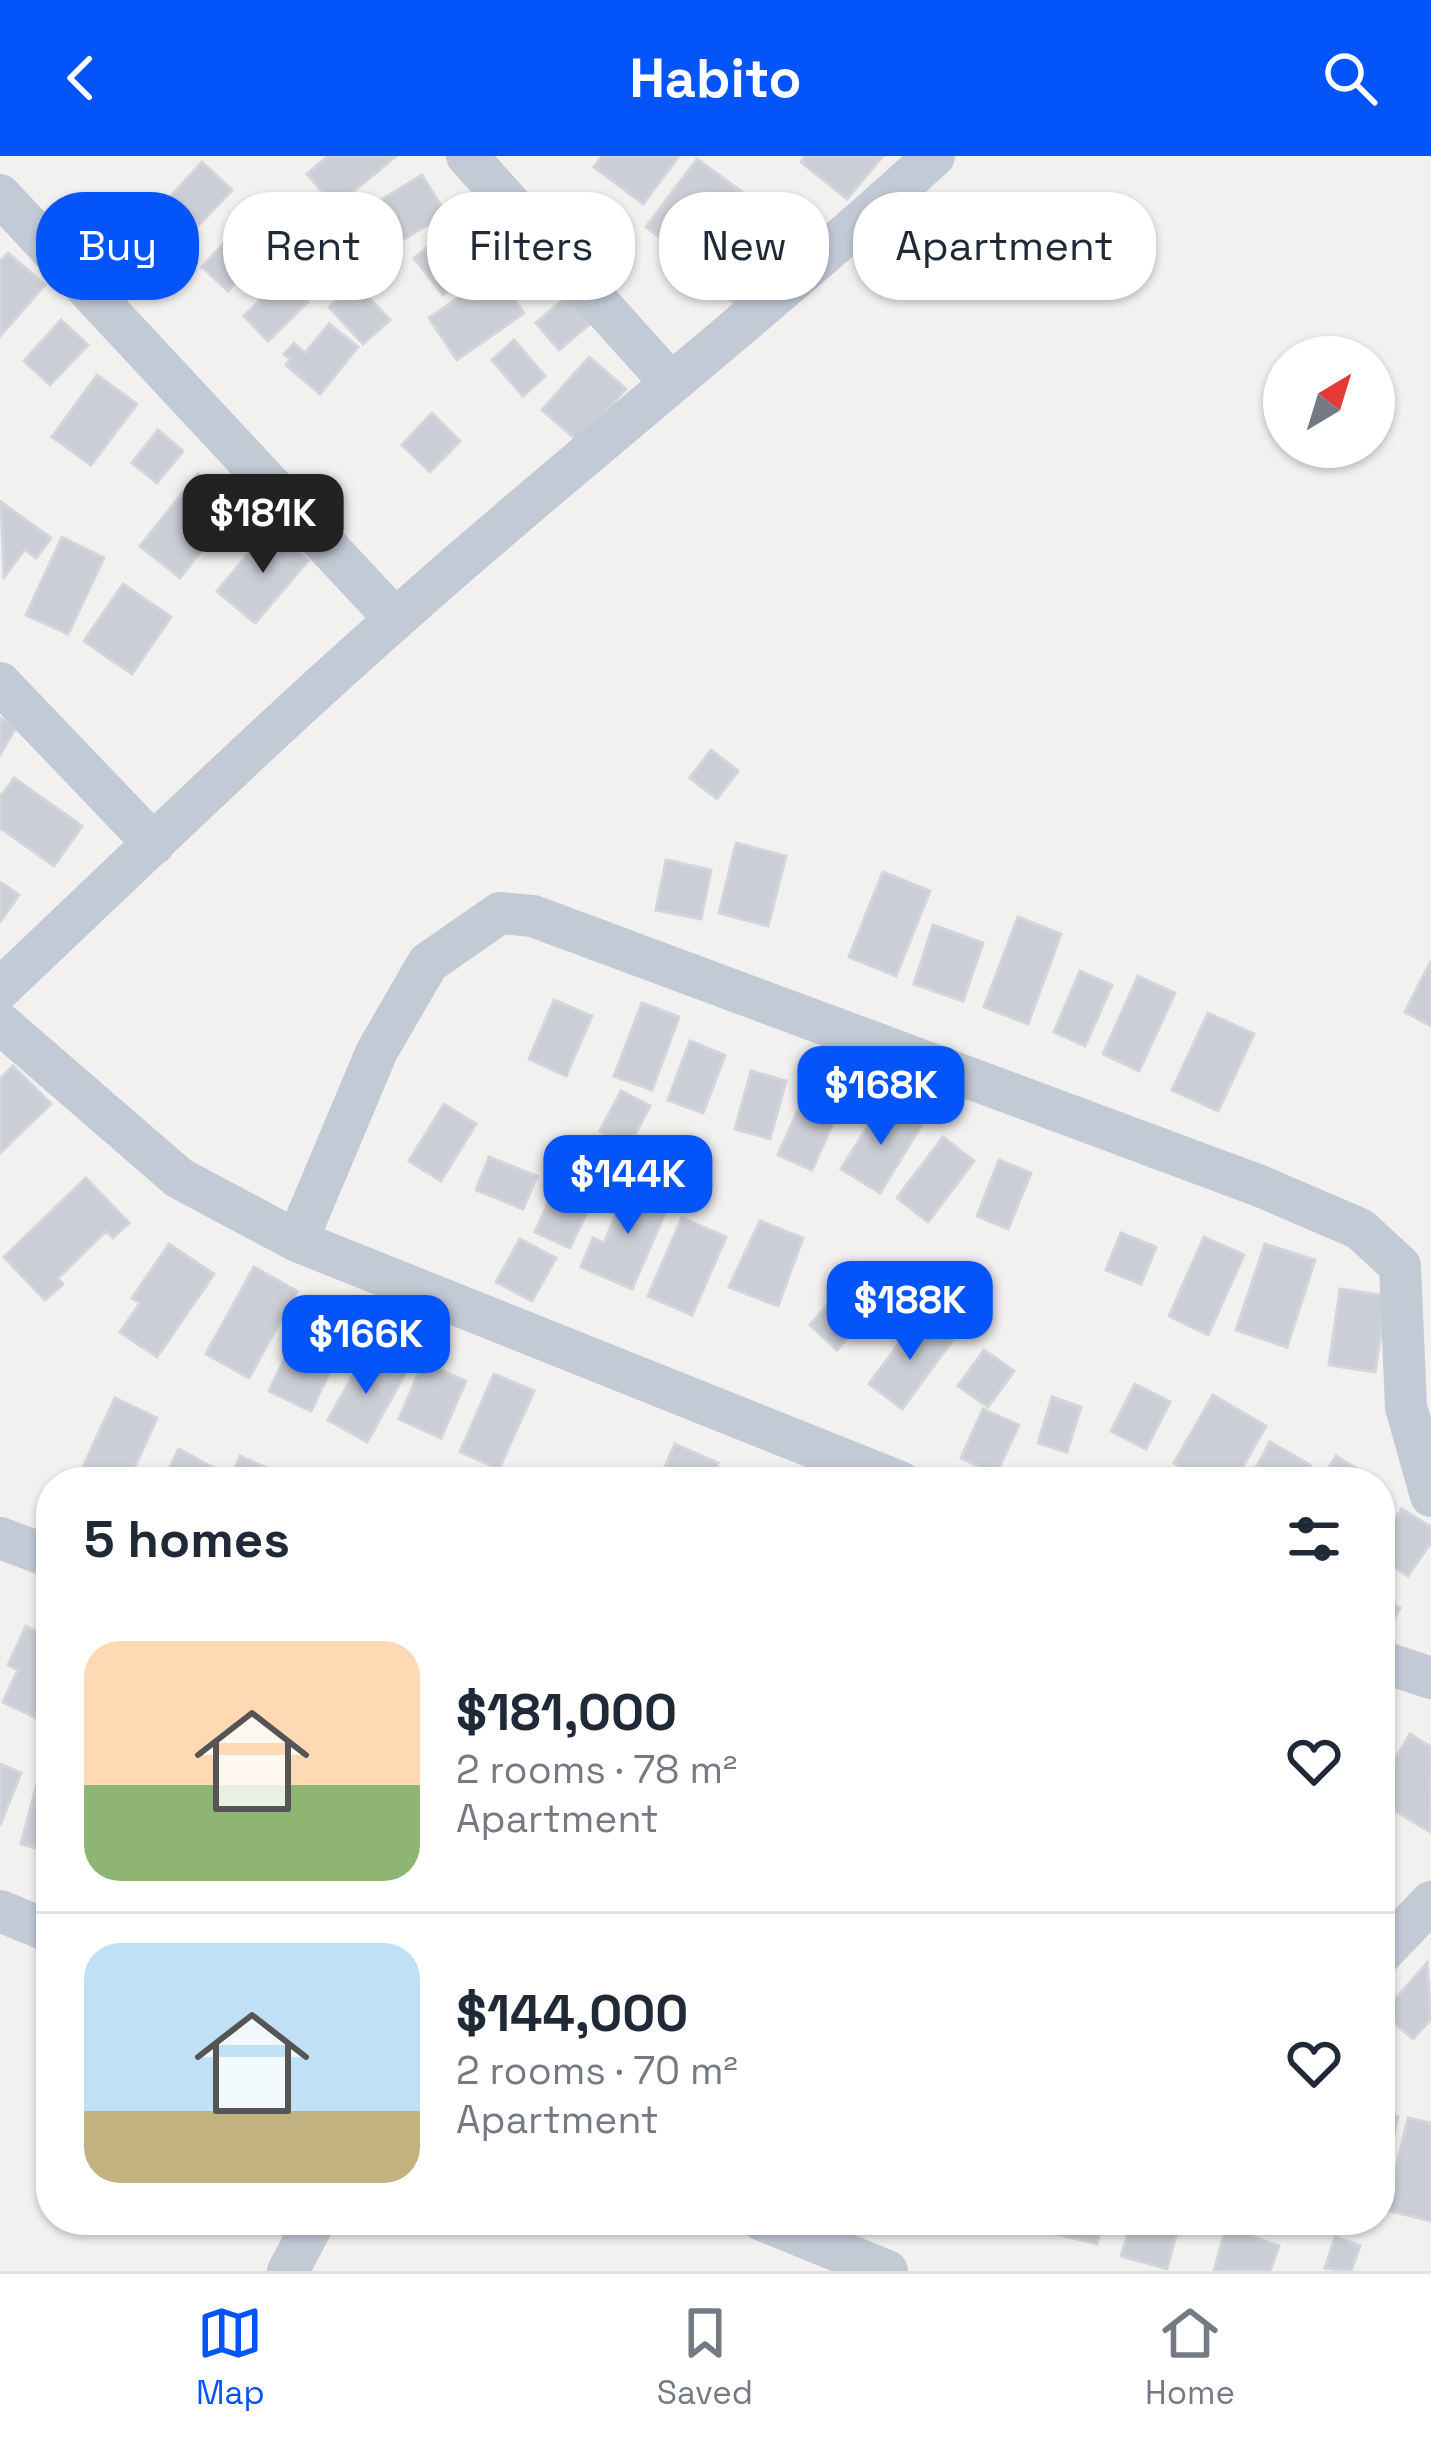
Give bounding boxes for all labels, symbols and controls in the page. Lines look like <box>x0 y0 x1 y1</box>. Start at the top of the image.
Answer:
text: Habito <box>629 44 802 113</box>
icon: back <box>48 45 114 111</box>
icon: search <box>1317 45 1383 111</box>
chip: Buy <box>36 192 199 300</box>
chip: Rent <box>223 192 403 300</box>
chip: Filters <box>427 192 635 300</box>
chip: New <box>659 192 829 300</box>
chip: Apartment <box>853 192 1156 300</box>
north arrow <box>1263 336 1395 468</box>
map controls <box>1263 336 1395 468</box>
pin: $181K <box>179 474 347 576</box>
text: $181K <box>210 488 316 537</box>
pin: $168K <box>797 1046 965 1148</box>
text: $168K <box>824 1060 938 1109</box>
pin: $144K <box>544 1135 712 1237</box>
text: $144K <box>570 1149 686 1198</box>
pin: $188K <box>826 1261 994 1363</box>
text: $188K <box>854 1275 966 1324</box>
pin: $166K <box>282 1295 450 1397</box>
text: $166K <box>309 1309 423 1358</box>
icon: filters <box>1281 1506 1347 1572</box>
text: 5 homes <box>84 1507 290 1572</box>
text: $181,000 <box>456 1680 677 1745</box>
icon: home <box>180 1689 324 1833</box>
icon: heart <box>1281 1728 1347 1794</box>
text: 2 rooms · 78 m² <box>456 1745 737 1794</box>
text: Apartment <box>456 1794 659 1843</box>
text: $144,000 <box>456 1981 688 2046</box>
icon: home <box>180 1991 324 2135</box>
icon: heart <box>1281 2030 1347 2096</box>
text: 2 rooms · 70 m² <box>456 2046 738 2095</box>
text: Apartment <box>456 2095 659 2144</box>
tab: Map <box>196 2300 265 2414</box>
tab: Saved <box>657 2300 753 2414</box>
tab: Home <box>1145 2300 1235 2414</box>

